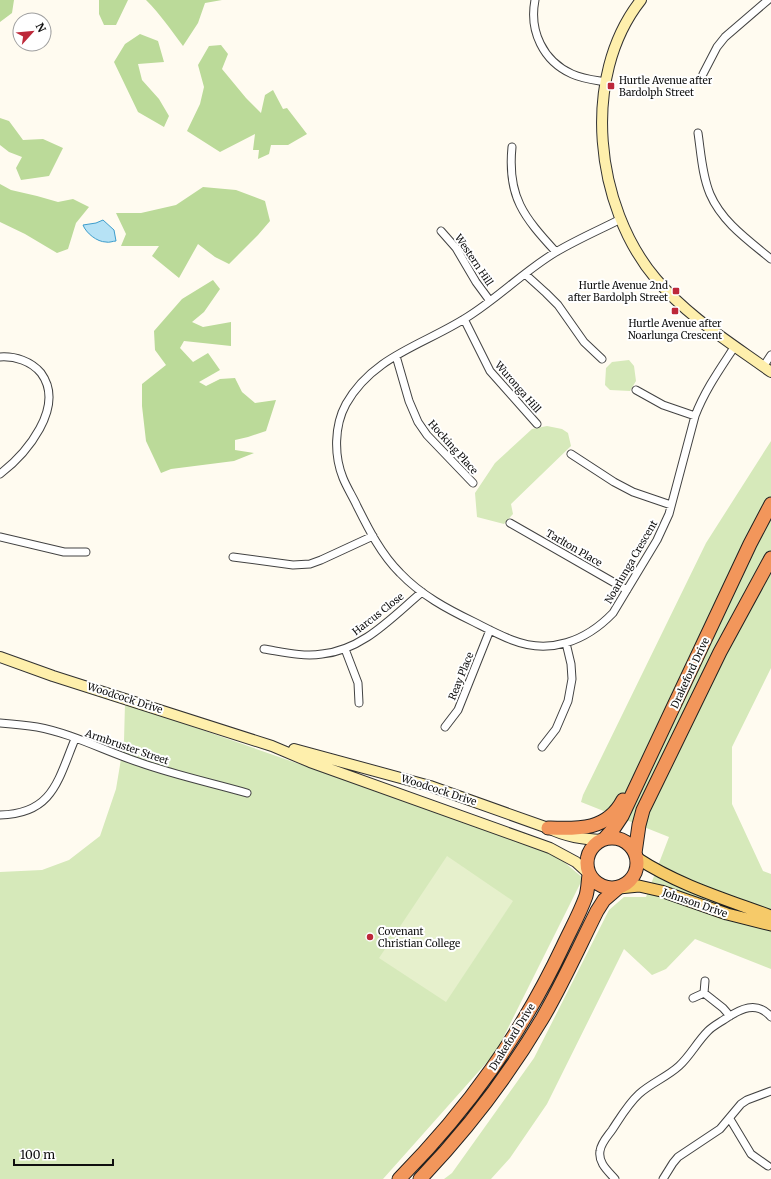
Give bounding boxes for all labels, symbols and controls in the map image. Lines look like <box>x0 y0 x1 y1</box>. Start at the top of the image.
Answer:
north arrow <box>12 12 52 52</box>
text: N <box>33 20 49 35</box>
place label: Hurtle Avenue after Bardolph Street <box>619 74 713 99</box>
marker: Hurtle Avenue after Bardolph Street <box>606 81 616 91</box>
street label: Western Hill <box>451 231 496 288</box>
place label: Hurtle Avenue 2nd after Bardolph Street <box>568 279 668 304</box>
marker: Hurtle Avenue 2nd after Bardolph Street <box>671 286 681 296</box>
marker: Hurtle Avenue after Noarlunga Crescent <box>670 306 680 316</box>
place label: Hurtle Avenue after Noarlunga Crescent <box>628 317 722 342</box>
street label: Wuronga Hill <box>492 358 544 415</box>
street label: Hocking Place <box>425 417 481 477</box>
street label: Noarlunga Crescent <box>602 518 660 606</box>
street label: Tarlton Place <box>544 527 604 569</box>
street label: Harcus Close <box>350 590 406 638</box>
street label: Drakeford Drive <box>668 636 712 710</box>
street label: Reay Place <box>446 650 476 702</box>
street label: Woodcock Drive <box>85 679 164 716</box>
street label: Armbruster Street <box>83 726 171 767</box>
street label: Woodcock Drive <box>399 771 478 808</box>
street label: Johnson Drive <box>660 885 729 920</box>
place label: Covenant Christian College <box>378 925 460 950</box>
marker: Covenant Christian College <box>365 932 375 942</box>
street label: Drakeford Drive <box>486 1001 538 1073</box>
scale bar <box>14 1141 113 1167</box>
text: 100 m <box>20 1147 55 1162</box>

